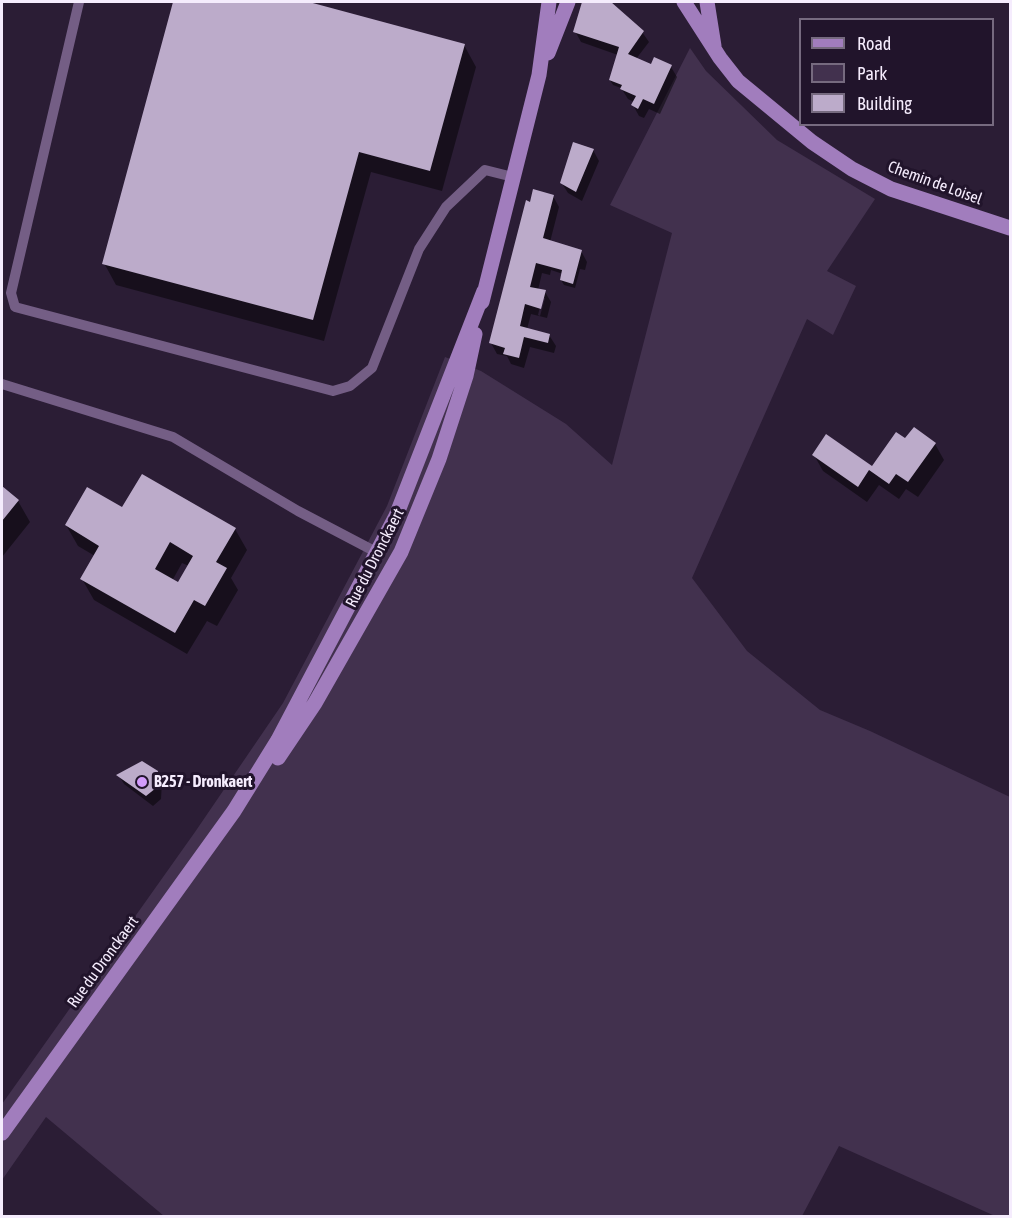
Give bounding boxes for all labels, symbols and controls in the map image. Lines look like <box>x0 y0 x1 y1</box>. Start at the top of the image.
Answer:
legend <box>799 18 994 126</box>
text: Road <box>857 33 891 54</box>
text: Park <box>857 63 887 84</box>
text: Building <box>857 93 912 114</box>
street label: Chemin de Loisel <box>885 157 985 209</box>
street label: Rue du Dronckaert <box>342 505 408 611</box>
place label: B257 - Dronkaert <box>154 772 252 792</box>
marker: B257 - Dronkaert <box>135 775 149 789</box>
street label: Rue du Dronckaert <box>63 912 143 1012</box>

